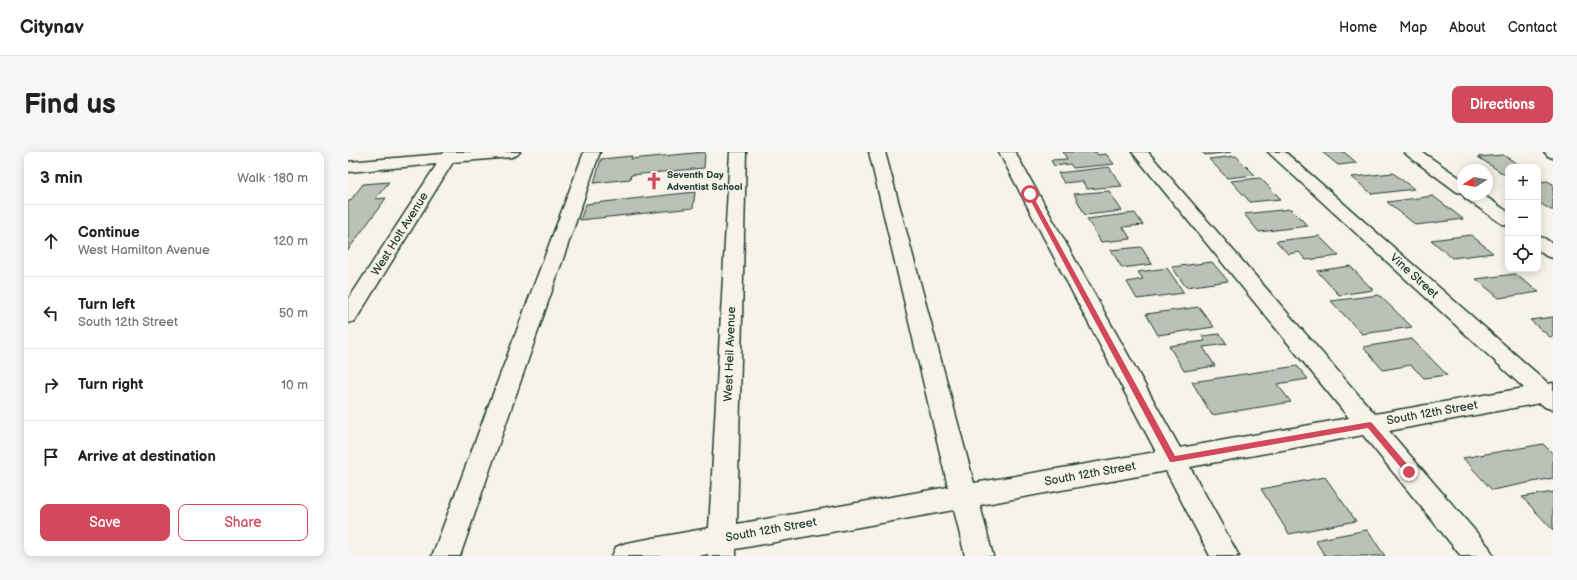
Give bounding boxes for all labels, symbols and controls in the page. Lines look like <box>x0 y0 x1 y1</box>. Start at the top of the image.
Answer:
text: Citynav <box>20 16 84 39</box>
text: Home <box>1339 19 1377 36</box>
text: Map <box>1399 19 1427 36</box>
text: About <box>1449 19 1486 36</box>
text: Contact <box>1508 19 1557 36</box>
button: Directions <box>1452 86 1553 123</box>
text: Find us <box>24 88 116 121</box>
north arrow <box>1457 164 1493 200</box>
map controls <box>1505 164 1541 272</box>
button: + <box>1505 164 1541 200</box>
text: 3 min <box>40 168 83 188</box>
place label: Seventh Day Adventist School <box>666 169 743 193</box>
text: Walk · 180 m <box>237 170 308 186</box>
church icon: Seventh Day Adventist School <box>644 171 664 191</box>
route start <box>1021 185 1039 203</box>
street label: West Holt Avenue <box>368 189 432 279</box>
button: − <box>1505 200 1541 236</box>
text: Continue <box>78 223 140 242</box>
icon: ahead <box>40 230 62 252</box>
text: 120 m <box>273 233 308 249</box>
button: locate <box>1505 236 1541 272</box>
text: West Hamilton Avenue <box>78 242 210 258</box>
street label: Vine Street <box>1387 250 1442 302</box>
text: Turn left <box>78 295 135 314</box>
icon: left <box>40 302 62 324</box>
text: 50 m <box>279 305 308 321</box>
street label: West Heil Avenue <box>721 306 739 402</box>
text: South 12th Street <box>78 314 178 330</box>
icon: right <box>40 374 62 396</box>
text: Turn right <box>78 375 143 394</box>
text: 10 m <box>281 377 308 393</box>
street label: South 12th Street <box>1385 398 1479 428</box>
icon: arrive <box>40 446 62 468</box>
text: Arrive at destination <box>78 447 216 466</box>
street label: South 12th Street <box>1043 459 1137 489</box>
route end <box>1400 463 1418 481</box>
button: Save <box>40 504 170 541</box>
button: Share <box>178 504 308 541</box>
street label: South 12th Street <box>724 515 818 545</box>

